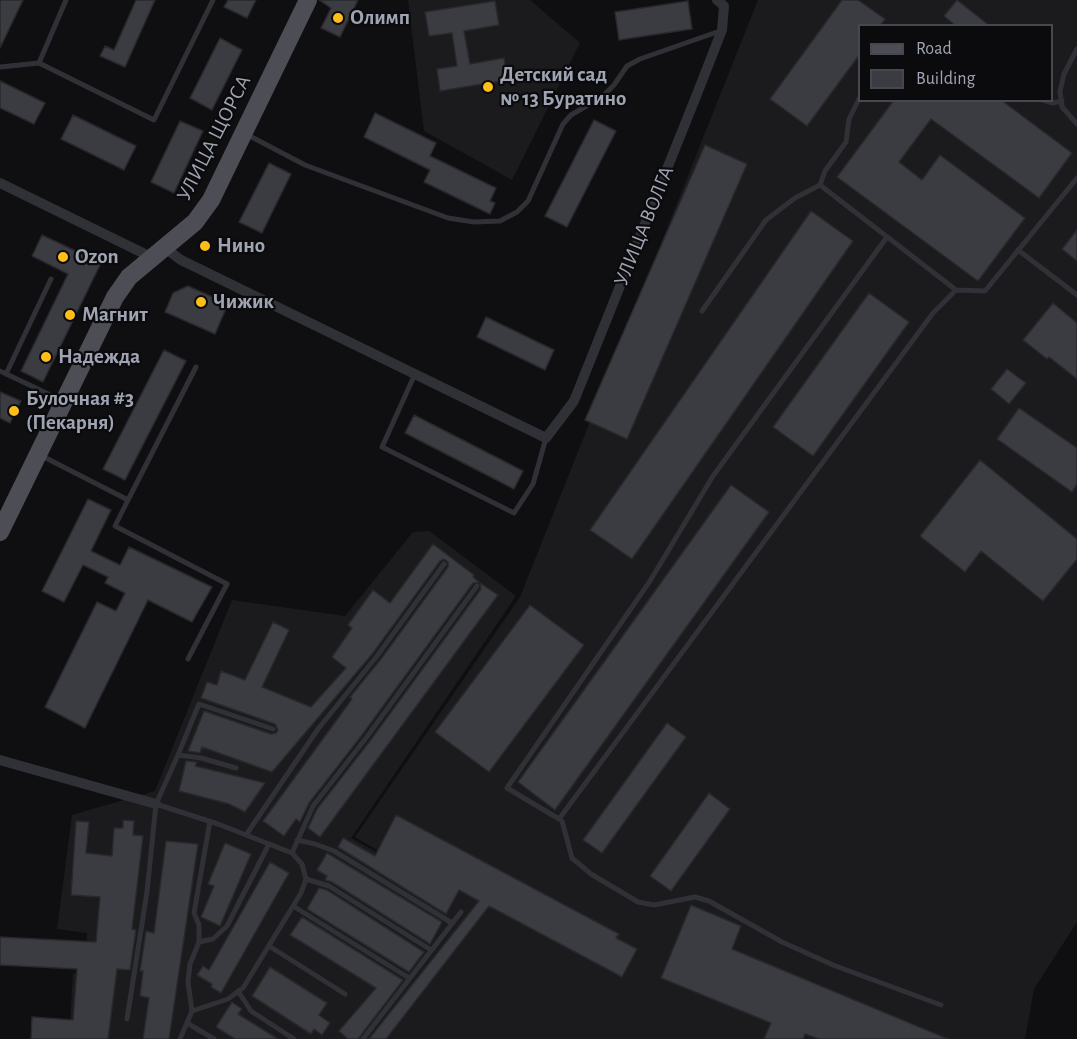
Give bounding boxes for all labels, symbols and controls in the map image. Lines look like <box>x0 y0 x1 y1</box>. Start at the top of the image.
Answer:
place label: Олимп <box>350 5 410 31</box>
marker: Олимп <box>331 11 345 25</box>
legend <box>858 24 1053 102</box>
text: Road <box>916 40 952 58</box>
place label: Детский сад № 13 Буратино <box>500 62 626 112</box>
text: Building <box>916 70 975 88</box>
street label: УЛИЦА ЩОРСА <box>171 71 257 205</box>
marker: Детский сад № 13 Буратино <box>481 80 495 94</box>
street label: УЛИЦА ВОЛГА <box>609 162 679 290</box>
place label: Нино <box>217 233 265 259</box>
marker: Нино <box>198 239 212 253</box>
place label: Ozon <box>75 244 119 270</box>
marker: Ozon <box>56 250 70 264</box>
place label: Чижик <box>213 289 274 315</box>
marker: Чижик <box>194 295 208 309</box>
place label: Магнит <box>82 302 148 328</box>
marker: Магнит <box>63 308 77 322</box>
place label: Надежда <box>58 344 140 370</box>
marker: Надежда <box>39 350 53 364</box>
place label: Булочная #3 (Пекарня) <box>26 386 134 436</box>
marker: Булочная #3 (Пекарня) <box>7 404 21 418</box>

